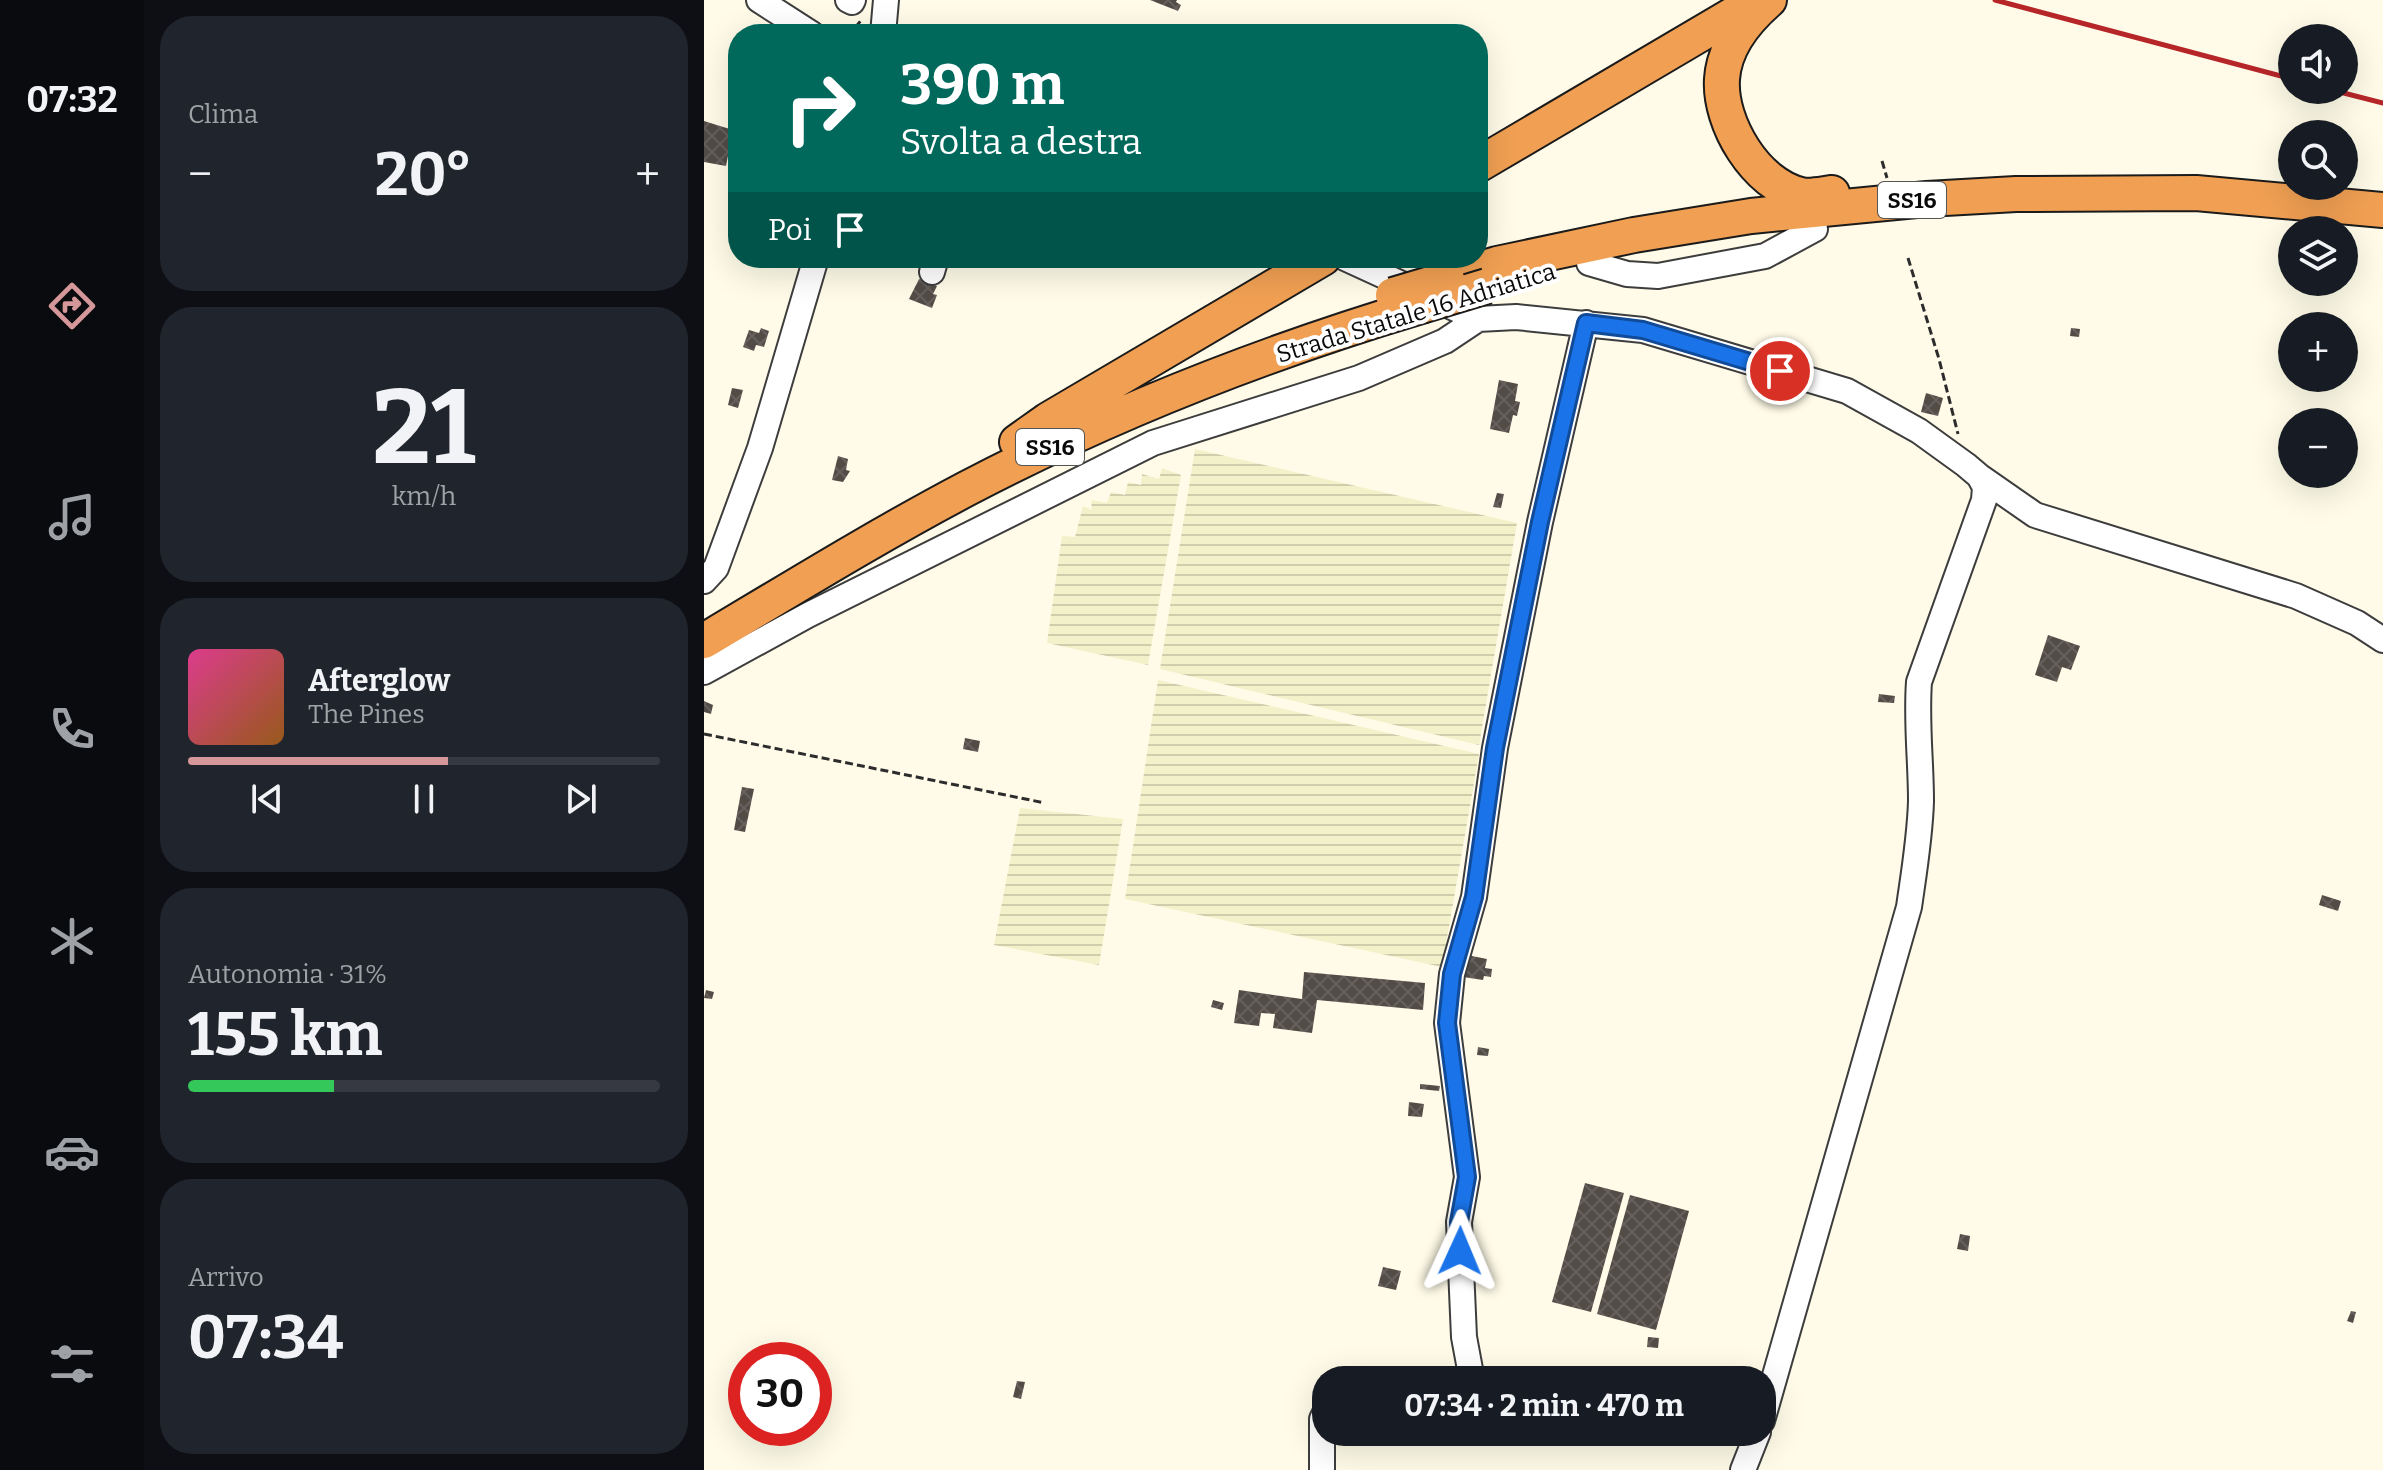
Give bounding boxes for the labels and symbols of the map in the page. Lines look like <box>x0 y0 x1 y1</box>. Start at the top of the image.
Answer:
road number: SS16 <box>1878 182 1946 218</box>
street label: Strada Statale 16 Adriatica <box>1273 257 1559 369</box>
pin <box>1746 337 1814 405</box>
road number: SS16 <box>1016 429 1084 465</box>
position arrow <box>1418 1209 1502 1293</box>
speed limit sign: 30 <box>728 1342 832 1446</box>

